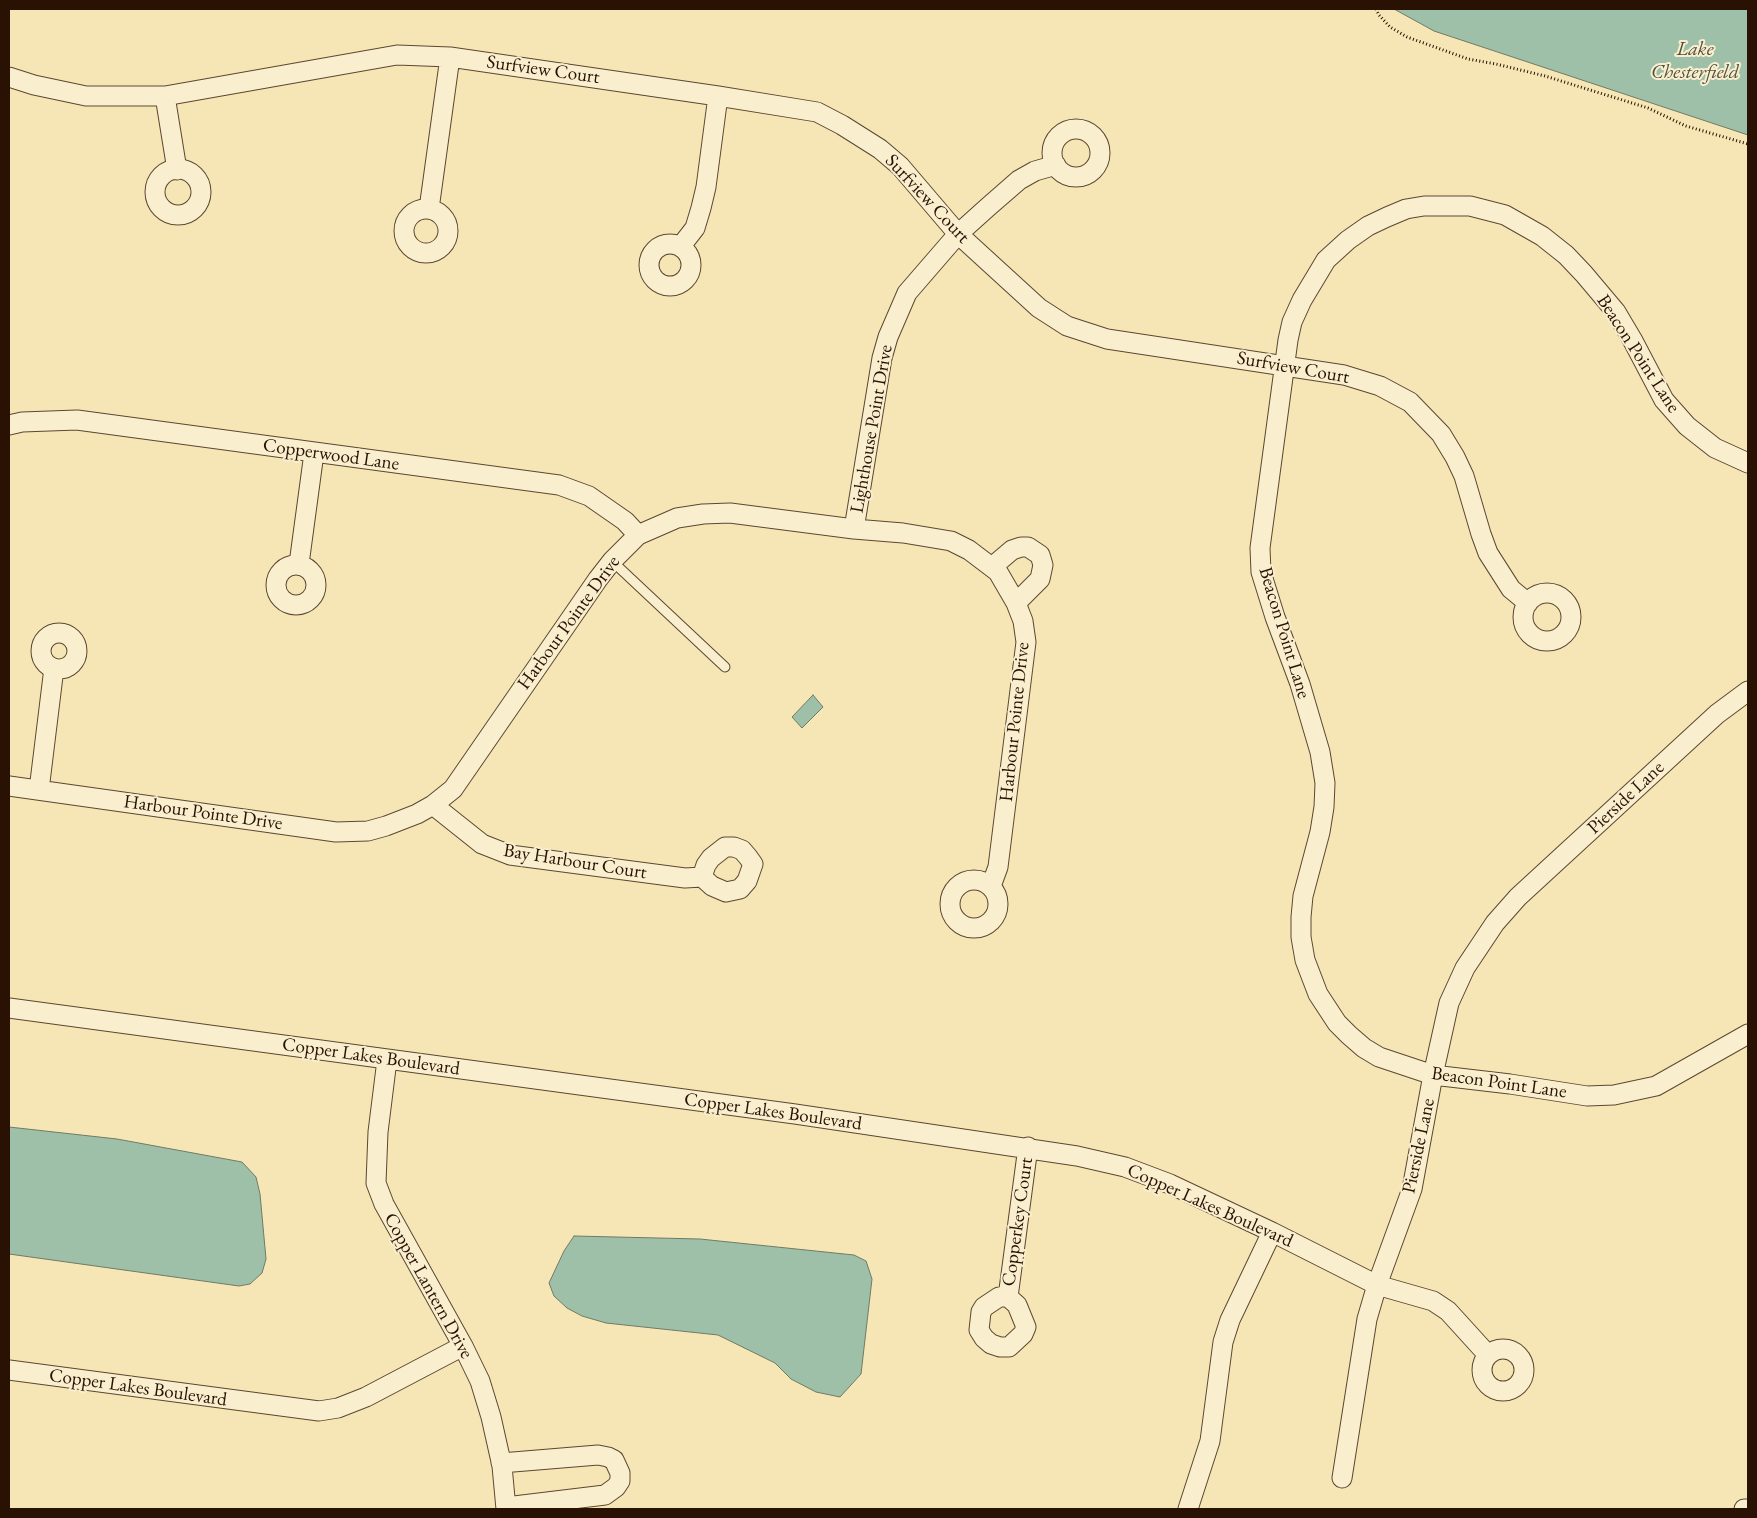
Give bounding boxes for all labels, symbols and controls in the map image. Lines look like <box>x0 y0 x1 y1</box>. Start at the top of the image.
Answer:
water label: Lake Chesterfield <box>1651 38 1739 85</box>
street label: Surfview Court <box>485 51 601 89</box>
street label: Surfview Court <box>880 150 974 248</box>
street label: Beacon Point Lane <box>1591 291 1685 417</box>
street label: Lighthouse Point Drive <box>846 343 898 515</box>
street label: Surfview Court <box>1235 347 1351 389</box>
street label: Copperwood Lane <box>261 434 401 476</box>
street label: Harbour Pointe Drive <box>513 552 625 694</box>
street label: Beacon Point Lane <box>1253 565 1315 701</box>
street label: Harbour Pointe Drive <box>995 641 1035 803</box>
street label: Pierside Lane <box>1583 757 1669 839</box>
street label: Harbour Pointe Drive <box>122 791 284 835</box>
street label: Bay Harbour Court <box>502 839 648 885</box>
street label: Copper Lakes Boulevard <box>281 1033 461 1081</box>
street label: Beacon Point Lane <box>1430 1062 1568 1104</box>
street label: Copper Lakes Boulevard <box>683 1088 863 1136</box>
street label: Pierside Lane <box>1398 1096 1440 1196</box>
street label: Copperkey Court <box>998 1156 1038 1288</box>
street label: Copper Lakes Boulevard <box>1123 1159 1297 1253</box>
street label: Copper Lantern Drive <box>379 1209 477 1363</box>
street label: Copper Lakes Boulevard <box>48 1364 228 1412</box>

